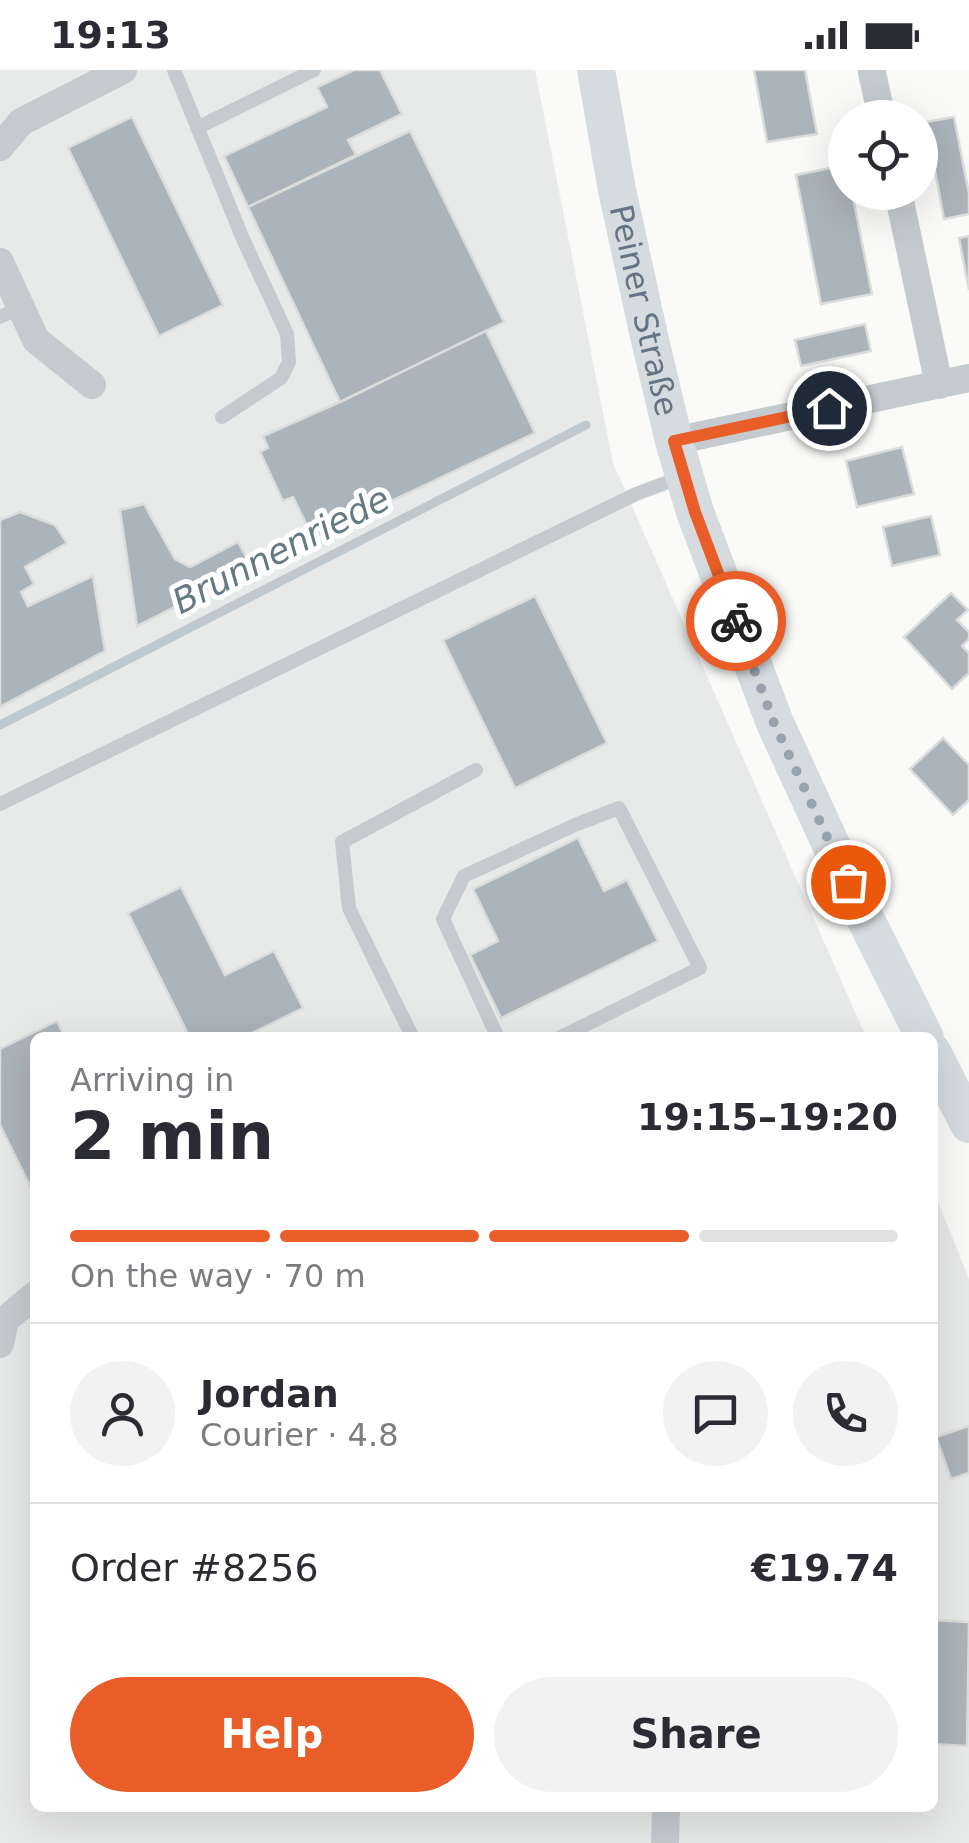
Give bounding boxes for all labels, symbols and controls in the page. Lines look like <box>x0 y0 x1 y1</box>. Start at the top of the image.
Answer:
text: 19:13 <box>50 13 171 57</box>
map controls <box>828 100 938 210</box>
button: locate <box>828 100 938 210</box>
street label: Peiner Straße <box>602 201 686 420</box>
pin <box>787 366 872 451</box>
icon: home <box>802 381 857 436</box>
water label: Brunnenriede <box>166 478 396 622</box>
courier <box>686 571 786 671</box>
icon: bike <box>709 594 764 649</box>
pin <box>806 840 891 925</box>
icon: bag <box>821 855 876 910</box>
text: Arriving in <box>70 1061 234 1099</box>
text: 19:15–19:20 <box>637 1095 898 1139</box>
text: 2 min <box>70 1099 274 1174</box>
text: On the way · 70 m <box>70 1257 366 1295</box>
button: person <box>70 1361 175 1466</box>
button: chat <box>663 1361 768 1466</box>
button: phone <box>793 1361 898 1466</box>
text: Jordan <box>200 1372 339 1416</box>
text: Courier · 4.8 <box>200 1416 399 1454</box>
text: Order #8256 <box>70 1546 319 1590</box>
text: €19.74 <box>751 1546 898 1590</box>
button: Help <box>70 1677 474 1792</box>
button: Share <box>494 1677 898 1792</box>

